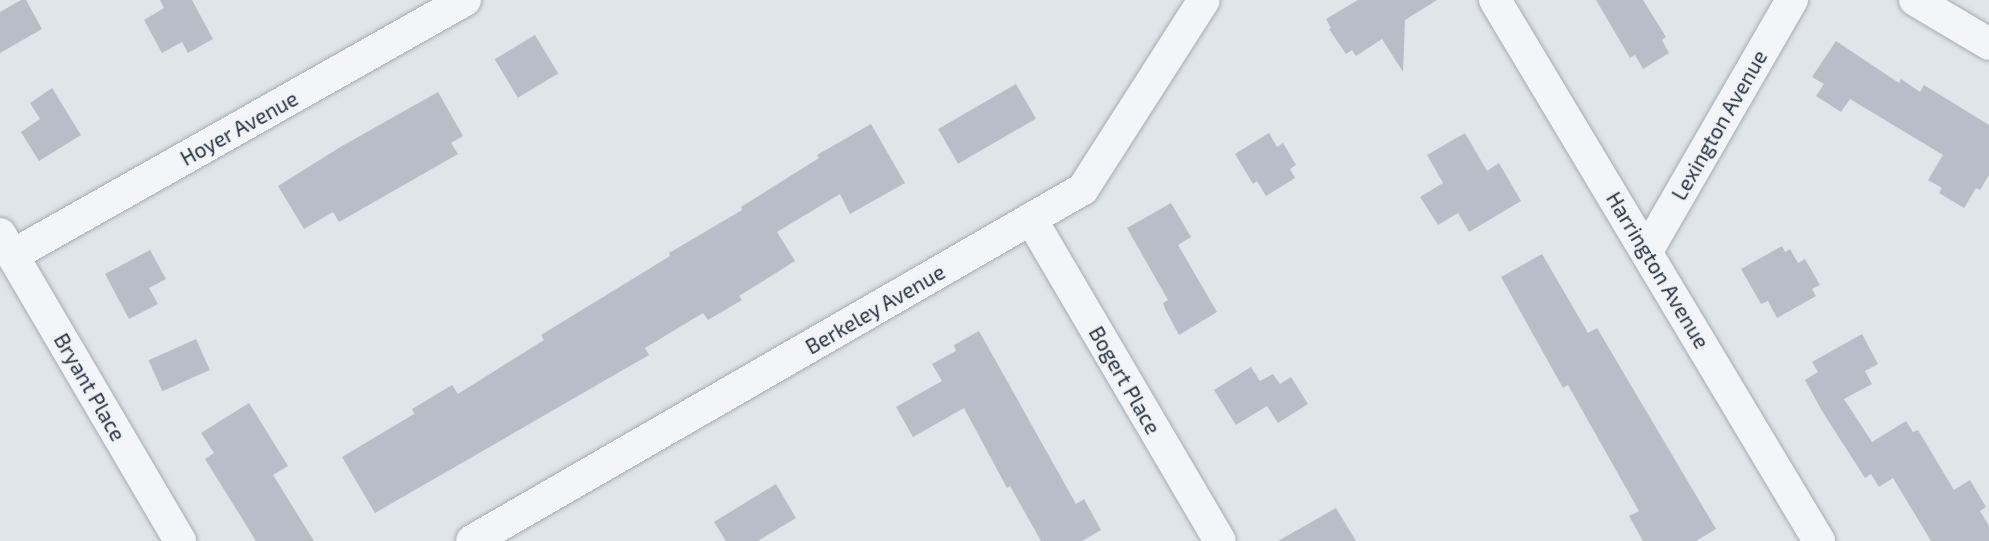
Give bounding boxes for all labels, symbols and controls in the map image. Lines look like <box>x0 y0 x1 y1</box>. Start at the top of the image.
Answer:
street label: Lexington Avenue <box>1666 45 1772 205</box>
street label: Hoyer Avenue <box>175 85 303 171</box>
street label: Harrington Avenue <box>1601 187 1715 353</box>
street label: Berkeley Avenue <box>800 259 950 359</box>
street label: Bogert Place <box>1084 322 1166 438</box>
street label: Bryant Place <box>49 329 131 445</box>

